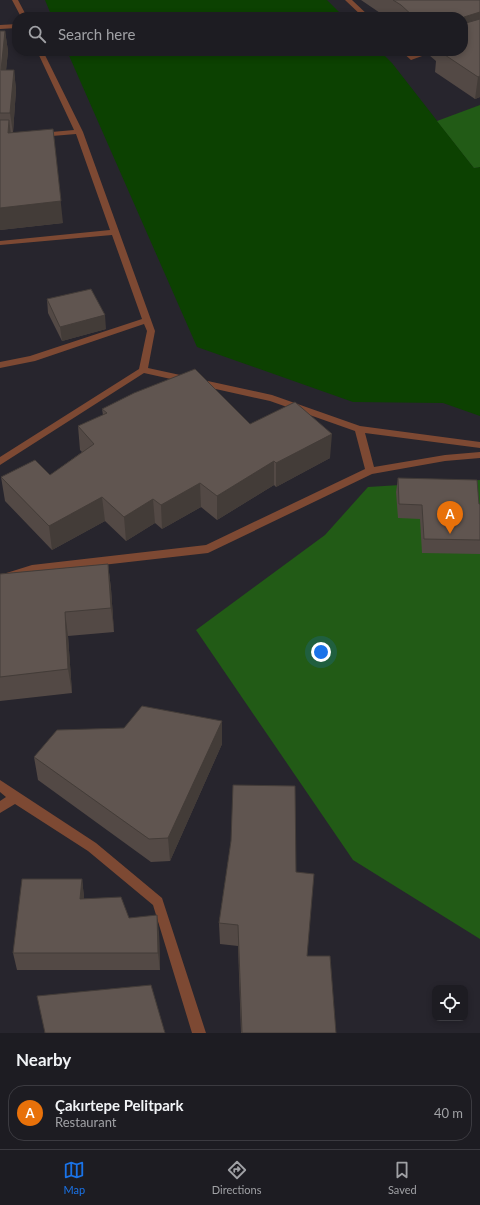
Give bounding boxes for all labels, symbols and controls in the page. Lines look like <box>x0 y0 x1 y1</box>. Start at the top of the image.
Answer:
search box <box>12 12 468 56</box>
icon: search <box>26 23 48 45</box>
text: Search here <box>58 25 135 43</box>
pin: A <box>437 501 463 534</box>
your location <box>311 642 331 662</box>
map controls <box>432 985 468 1021</box>
button: locate <box>432 985 468 1021</box>
text: Nearby <box>16 1049 71 1070</box>
text: Çakırtepe Pelitpark <box>55 1096 183 1114</box>
text: A <box>25 1105 35 1121</box>
text: 40 m <box>434 1105 463 1121</box>
text: Restaurant <box>55 1114 117 1130</box>
tab: Map <box>63 1159 85 1196</box>
tab: Directions <box>212 1159 261 1196</box>
tab: Saved <box>388 1159 417 1196</box>

